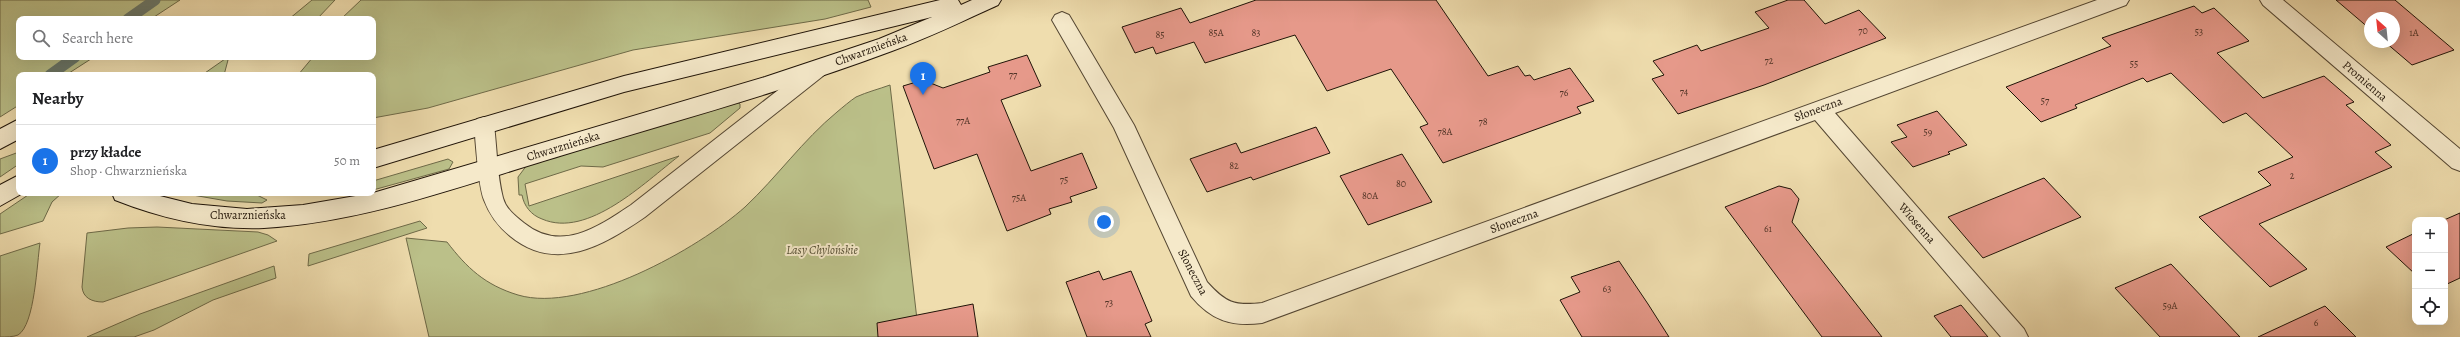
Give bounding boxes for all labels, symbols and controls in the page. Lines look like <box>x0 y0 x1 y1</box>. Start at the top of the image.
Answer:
north arrow <box>2364 12 2400 48</box>
search box <box>16 16 376 60</box>
house number: 70 <box>1858 24 1868 37</box>
house number: 53 <box>2195 25 2203 38</box>
house number: 85A <box>1209 26 1224 39</box>
house number: 83 <box>1251 26 1261 39</box>
house number: 1A <box>2409 26 2419 39</box>
icon: search <box>30 27 52 49</box>
text: Search here <box>62 28 133 48</box>
street label: Chwarznieńska <box>833 28 910 69</box>
house number: 85 <box>1155 28 1165 41</box>
house number: 72 <box>1765 54 1774 67</box>
house number: 55 <box>2130 57 2138 70</box>
street label: Promienna <box>2339 57 2391 105</box>
pin: 1 <box>910 62 936 95</box>
house number: 77 <box>1009 68 1018 81</box>
house number: 74 <box>1680 85 1689 98</box>
house number: 76 <box>1560 86 1569 99</box>
text: Nearby <box>32 87 83 110</box>
street label: Słoneczna <box>1792 93 1845 125</box>
house number: 57 <box>2041 94 2050 107</box>
house number: 77A <box>956 114 970 127</box>
house number: 78 <box>1478 115 1488 128</box>
house number: 78A <box>1438 125 1453 138</box>
house number: 59 <box>1924 125 1933 138</box>
street label: Chwarznieńska <box>524 127 602 165</box>
text: przy kładce <box>70 142 141 162</box>
text: 1 <box>43 152 47 169</box>
text: 50 m <box>334 152 360 169</box>
house number: 82 <box>1229 159 1239 172</box>
text: Shop · Chwarznieńska <box>70 162 187 179</box>
house number: 2 <box>2290 169 2295 182</box>
house number: 75 <box>1060 173 1068 186</box>
house number: 80 <box>1396 177 1406 190</box>
house number: 80A <box>1362 189 1378 202</box>
house number: 75A <box>1012 191 1026 204</box>
street label: Wiosenna <box>1894 199 1939 247</box>
street label: Słoneczna <box>1488 205 1541 237</box>
street label: Chwarznieńska <box>210 207 286 223</box>
your location <box>1094 212 1114 232</box>
map controls <box>2412 217 2448 325</box>
button: + <box>2412 217 2448 253</box>
house number: 61 <box>1764 222 1773 235</box>
park label: Lasy Chylońskie <box>786 242 858 258</box>
street label: Słoneczna <box>1174 246 1212 298</box>
button: − <box>2412 253 2448 289</box>
house number: 63 <box>1603 282 1611 295</box>
button: locate <box>2412 289 2448 325</box>
house number: 73 <box>1105 296 1113 309</box>
house number: 59A <box>2163 299 2177 312</box>
house number: 6 <box>2314 316 2319 329</box>

